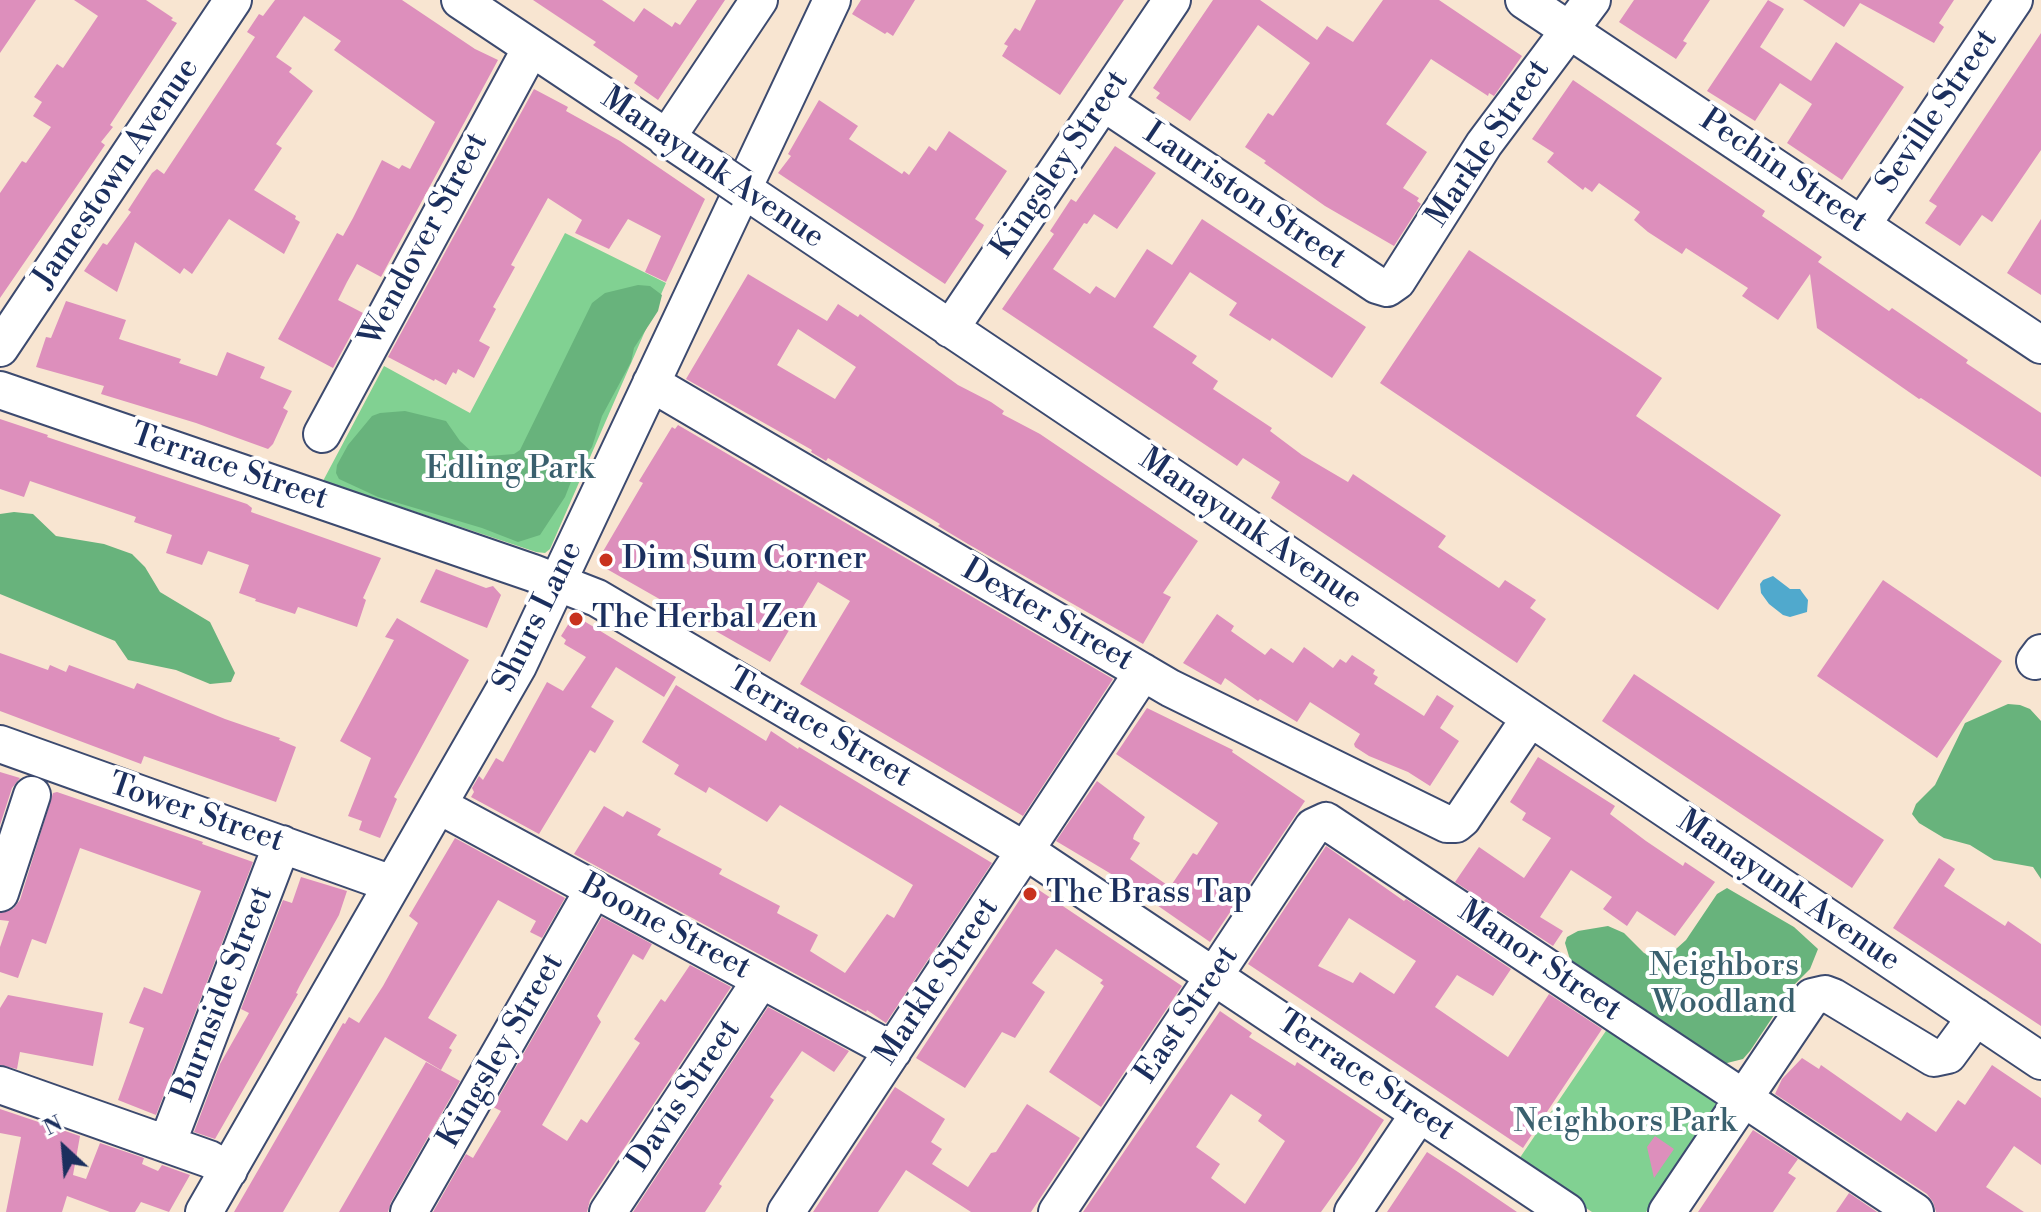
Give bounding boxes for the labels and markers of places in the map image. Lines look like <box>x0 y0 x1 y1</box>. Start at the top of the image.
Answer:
place label: Dim Sum Corner <box>622 541 867 579</box>
marker: Dim Sum Corner <box>597 551 615 569</box>
place label: The Herbal Zen <box>592 600 818 638</box>
marker: The Herbal Zen <box>567 610 585 628</box>
place label: The Brass Tap <box>1046 875 1252 913</box>
marker: The Brass Tap <box>1021 885 1039 903</box>

